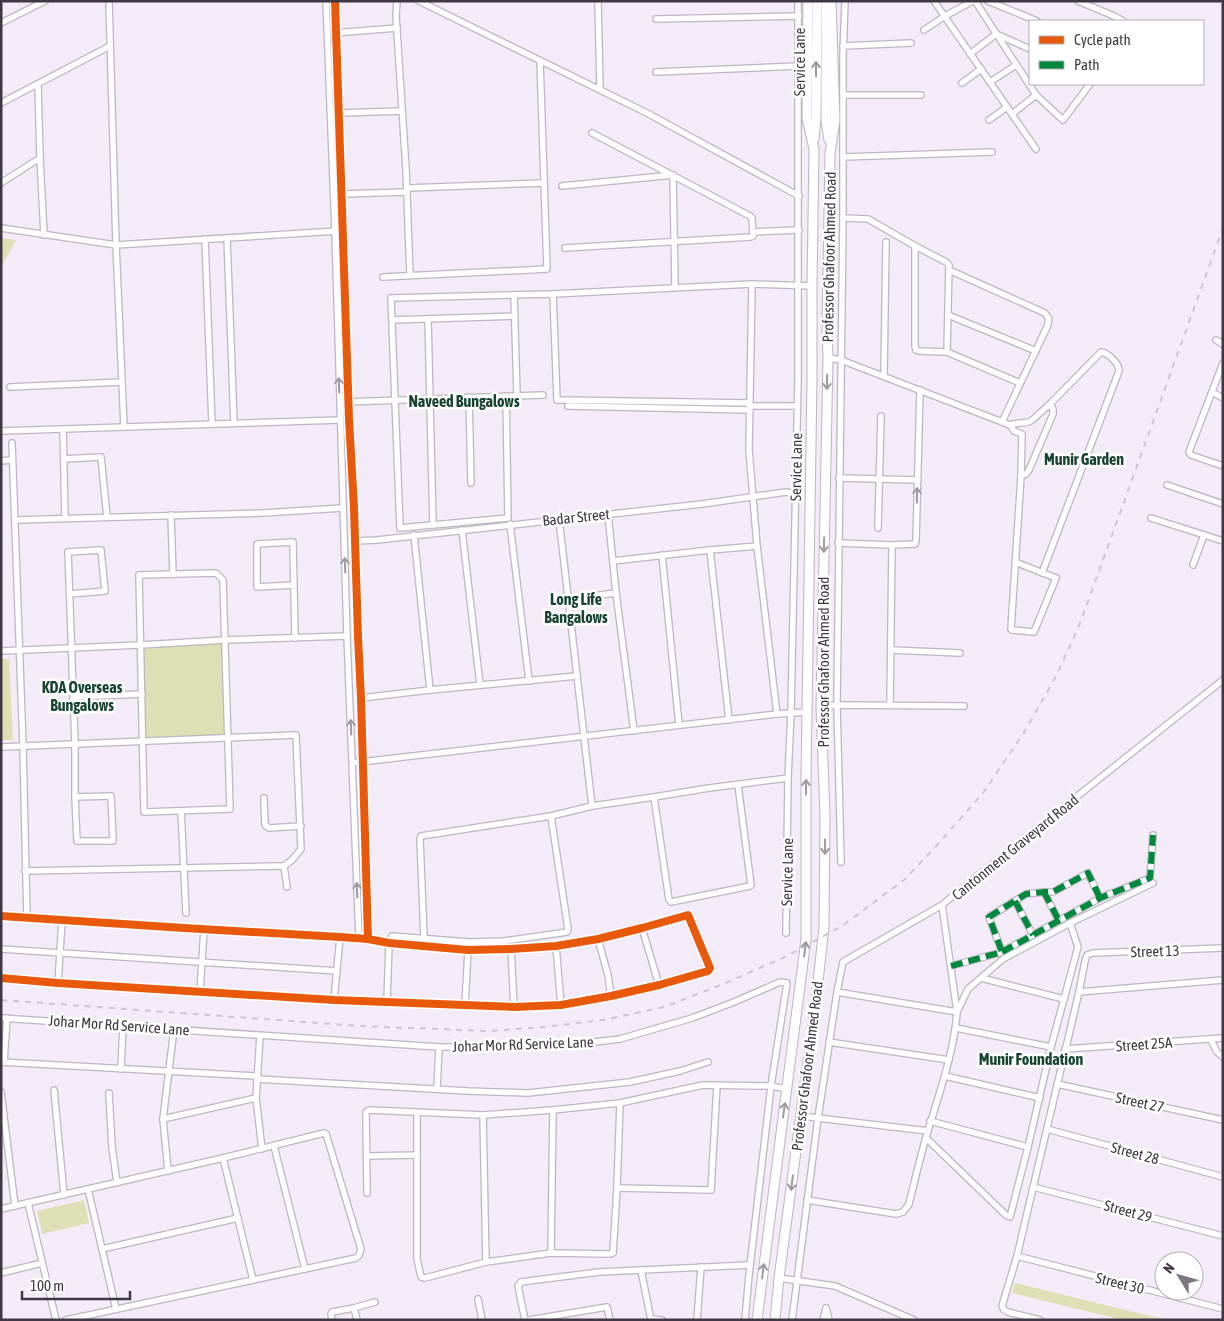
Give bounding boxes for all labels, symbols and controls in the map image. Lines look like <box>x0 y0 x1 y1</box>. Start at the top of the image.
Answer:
legend <box>1029 20 1204 85</box>
street label: Service Lane <box>791 28 808 96</box>
text: Cycle path <box>1074 31 1131 48</box>
text: Path <box>1074 56 1100 73</box>
one-way arrow <box>811 62 821 78</box>
street label: Professor Ghafoor Ahmed Road <box>819 171 839 343</box>
one-way arrow <box>823 374 832 390</box>
one-way arrow <box>334 377 344 394</box>
district label: Naveed Bungalows <box>408 392 520 410</box>
street label: Service Lane <box>787 432 805 501</box>
district label: Munir Garden <box>1044 450 1124 468</box>
one-way arrow <box>912 488 922 504</box>
street label: Badar Street <box>542 505 610 529</box>
one-way arrow <box>819 536 828 552</box>
one-way arrow <box>340 557 350 574</box>
street label: Professor Ghafoor Ahmed Road <box>815 577 832 747</box>
district label: Long Life Bangalows <box>544 590 608 626</box>
district label: KDA Overseas Bungalows <box>42 678 123 714</box>
one-way arrow <box>346 720 356 736</box>
one-way arrow <box>801 779 811 795</box>
street label: Cantonment Graveyard Road <box>948 791 1082 903</box>
street label: Service Lane <box>778 837 796 906</box>
one-way arrow <box>820 838 830 855</box>
one-way arrow <box>353 882 362 898</box>
one-way arrow <box>800 941 810 957</box>
street label: Street 13 <box>1130 942 1180 960</box>
street label: Professor Ghafoor Ahmed Road <box>788 980 826 1152</box>
street label: Johar Mor Rd Service Lane <box>48 1012 190 1038</box>
street label: Johar Mor Rd Service Lane <box>452 1033 594 1055</box>
street label: Street 25A <box>1115 1034 1173 1054</box>
district label: Munir Foundation <box>979 1050 1084 1068</box>
street label: Street 27 <box>1114 1089 1166 1115</box>
one-way arrow <box>779 1103 789 1119</box>
street label: Street 28 <box>1109 1138 1161 1168</box>
one-way arrow <box>787 1174 797 1190</box>
street label: Street 29 <box>1102 1196 1154 1226</box>
north arrow <box>1154 1251 1204 1301</box>
text: N <box>1160 1260 1177 1276</box>
one-way arrow <box>758 1264 768 1280</box>
scale bar <box>22 1268 130 1300</box>
street label: Street 30 <box>1094 1269 1146 1297</box>
text: 100 m <box>30 1277 64 1294</box>

